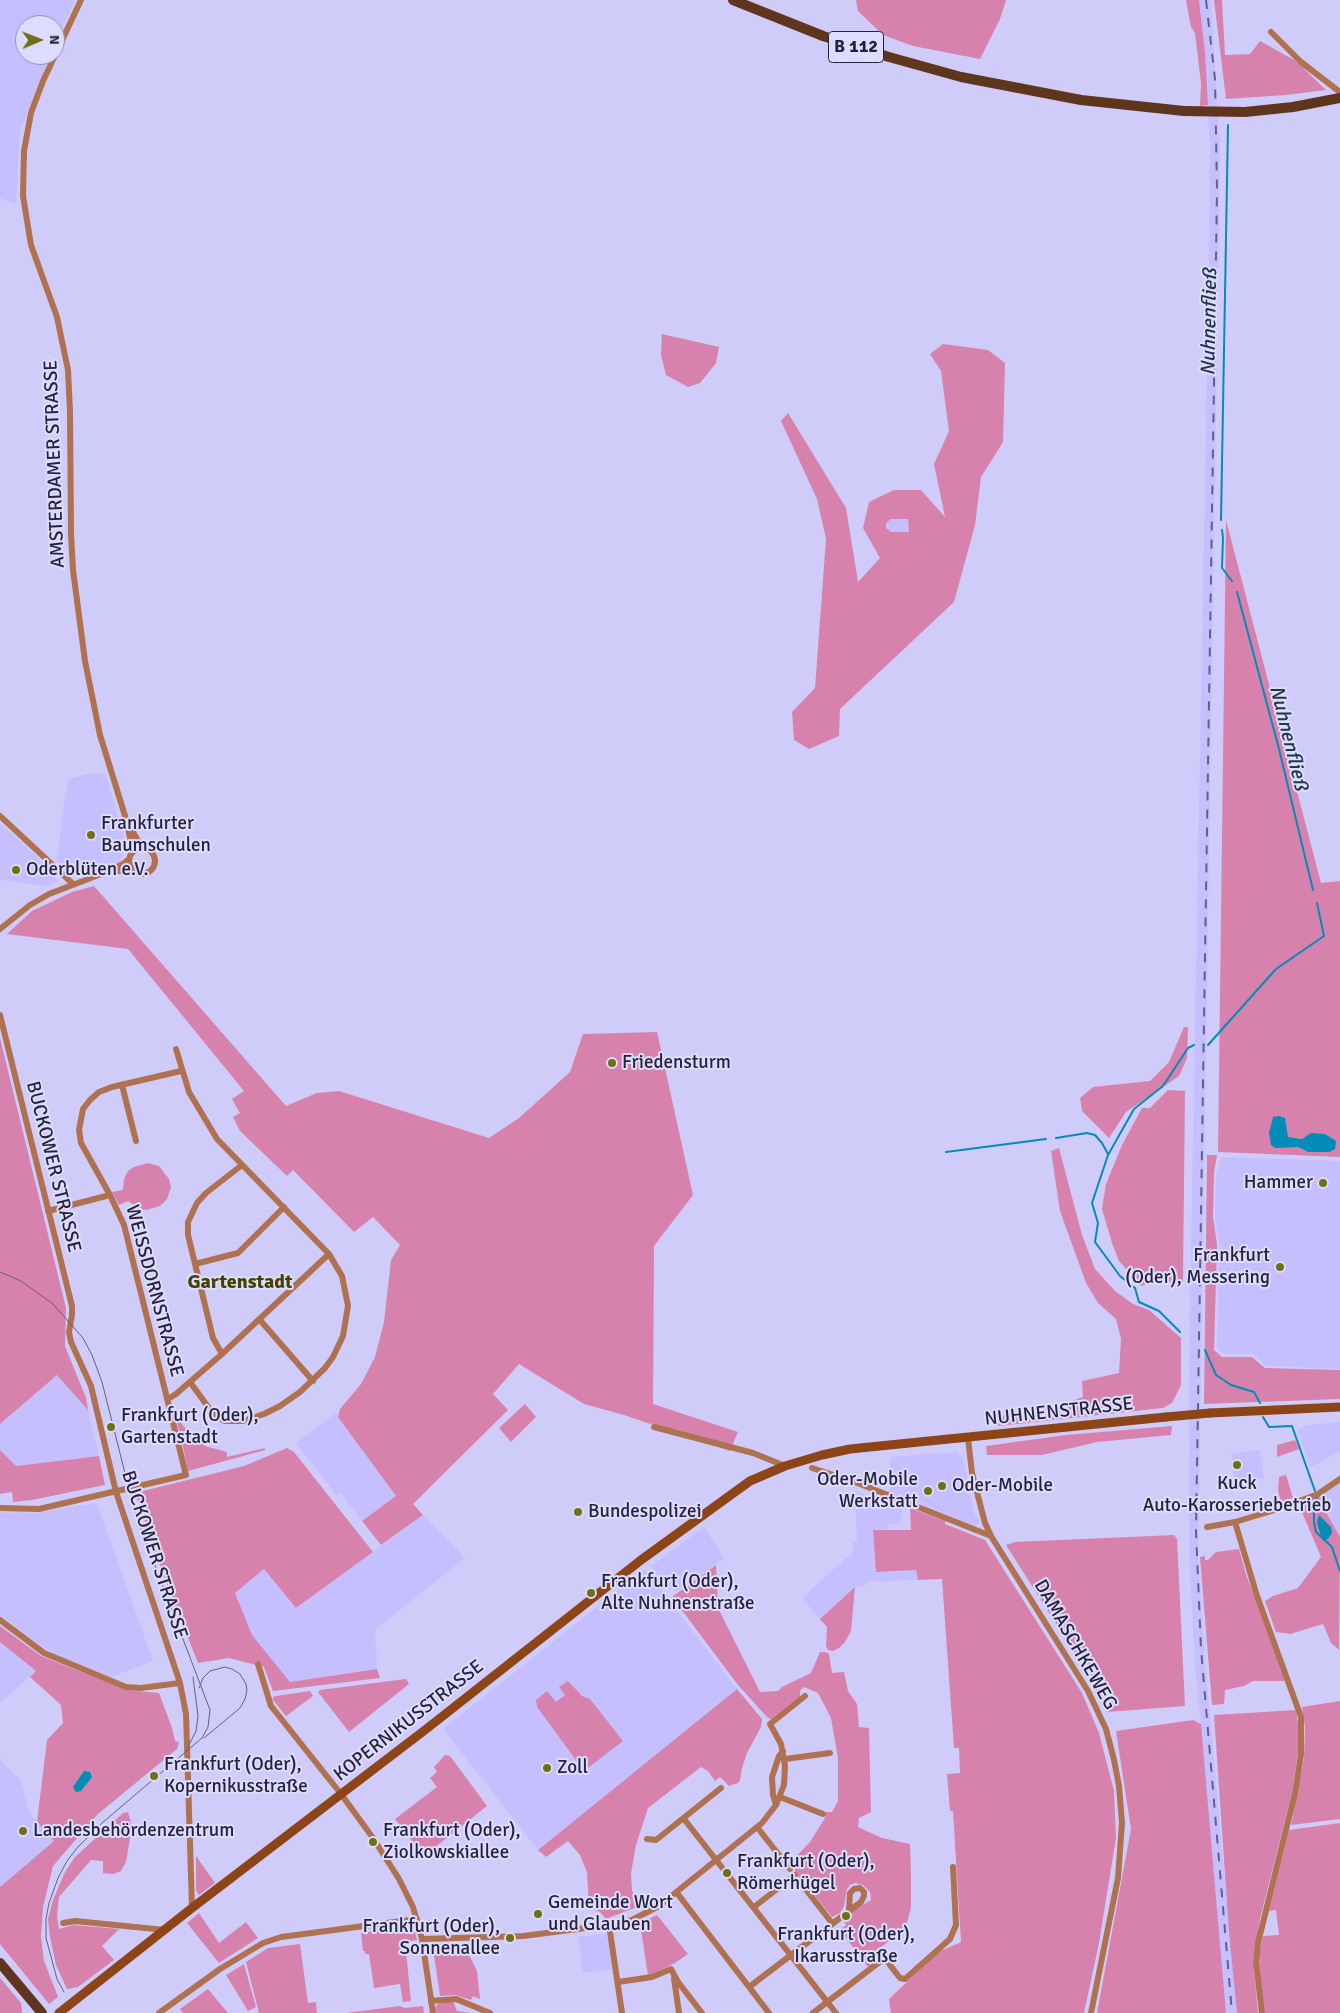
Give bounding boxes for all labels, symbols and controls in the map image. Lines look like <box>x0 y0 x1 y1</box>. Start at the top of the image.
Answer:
north arrow <box>15 15 65 65</box>
road number: B 112 <box>828 32 884 62</box>
text: N <box>46 35 63 45</box>
water label: Nuhnenfließ <box>1197 268 1223 376</box>
street label: AMSTERDAMER STRASSE <box>40 360 70 568</box>
water label: Nuhnenfließ <box>1263 683 1313 793</box>
place label: Frankfurter Baumschulen <box>101 813 211 857</box>
marker: Frankfurter Baumschulen <box>85 829 97 841</box>
place label: Oderblüten e.V. <box>26 859 148 881</box>
marker: Oderblüten e.V. <box>10 864 22 876</box>
place label: Friedensturm <box>622 1052 731 1074</box>
marker: Friedensturm <box>606 1057 618 1069</box>
street label: BUCKOWER STRASSE <box>21 1079 85 1255</box>
place label: Hammer <box>1244 1172 1313 1194</box>
marker: Hammer <box>1317 1177 1329 1189</box>
street label: WEISSDORNSTRASSE <box>120 1203 188 1379</box>
place label: Frankfurt (Oder), Messering <box>1125 1245 1270 1289</box>
marker: Frankfurt (Oder), Messering <box>1274 1261 1286 1273</box>
district label: Gartenstadt <box>187 1271 293 1295</box>
street label: NUHNENSTRASSE <box>984 1393 1134 1431</box>
place label: Frankfurt (Oder), Gartenstadt <box>121 1405 259 1449</box>
marker: Frankfurt (Oder), Gartenstadt <box>105 1421 117 1433</box>
marker: Kuck Auto-Karosseriebetrieb <box>1231 1459 1243 1471</box>
street label: BUCKOWER STRASSE <box>116 1468 192 1642</box>
place label: Oder-Mobile Werkstatt <box>817 1469 918 1513</box>
place label: Kuck Auto-Karosseriebetrieb <box>1143 1473 1331 1517</box>
place label: Oder-Mobile <box>952 1475 1053 1497</box>
marker: Oder-Mobile <box>936 1480 948 1492</box>
marker: Oder-Mobile Werkstatt <box>922 1485 934 1497</box>
place label: Bundespolizei <box>588 1501 702 1523</box>
marker: Bundespolizei <box>572 1506 584 1518</box>
place label: Frankfurt (Oder), Alte Nuhnenstraße <box>601 1571 755 1615</box>
street label: DAMASCHKEWEG <box>1029 1576 1121 1714</box>
marker: Frankfurt (Oder), Alte Nuhnenstraße <box>585 1587 597 1599</box>
street label: KOPERNIKUSSTRASSE <box>330 1655 488 1787</box>
place label: Frankfurt (Oder), Kopernikusstraße <box>164 1754 308 1798</box>
place label: Zoll <box>557 1757 588 1779</box>
marker: Zoll <box>541 1762 553 1774</box>
marker: Frankfurt (Oder), Kopernikusstraße <box>148 1770 160 1782</box>
place label: Landesbehördenzentrum <box>33 1820 234 1842</box>
place label: Frankfurt (Oder), Ziolkowskiallee <box>383 1820 521 1864</box>
marker: Landesbehördenzentrum <box>17 1825 29 1837</box>
marker: Frankfurt (Oder), Ziolkowskiallee <box>367 1836 379 1848</box>
place label: Frankfurt (Oder), Römerhügel <box>737 1851 875 1895</box>
marker: Frankfurt (Oder), Römerhügel <box>721 1867 733 1879</box>
place label: Gemeinde Wort und Glauben <box>548 1892 673 1936</box>
marker: Gemeinde Wort und Glauben <box>532 1908 544 1920</box>
marker: Frankfurt (Oder), Ikarusstraße <box>840 1910 852 1922</box>
place label: Frankfurt (Oder), Sonnenallee <box>362 1916 500 1960</box>
place label: Frankfurt (Oder), Ikarusstraße <box>777 1924 915 1968</box>
marker: Frankfurt (Oder), Sonnenallee <box>504 1932 516 1944</box>

